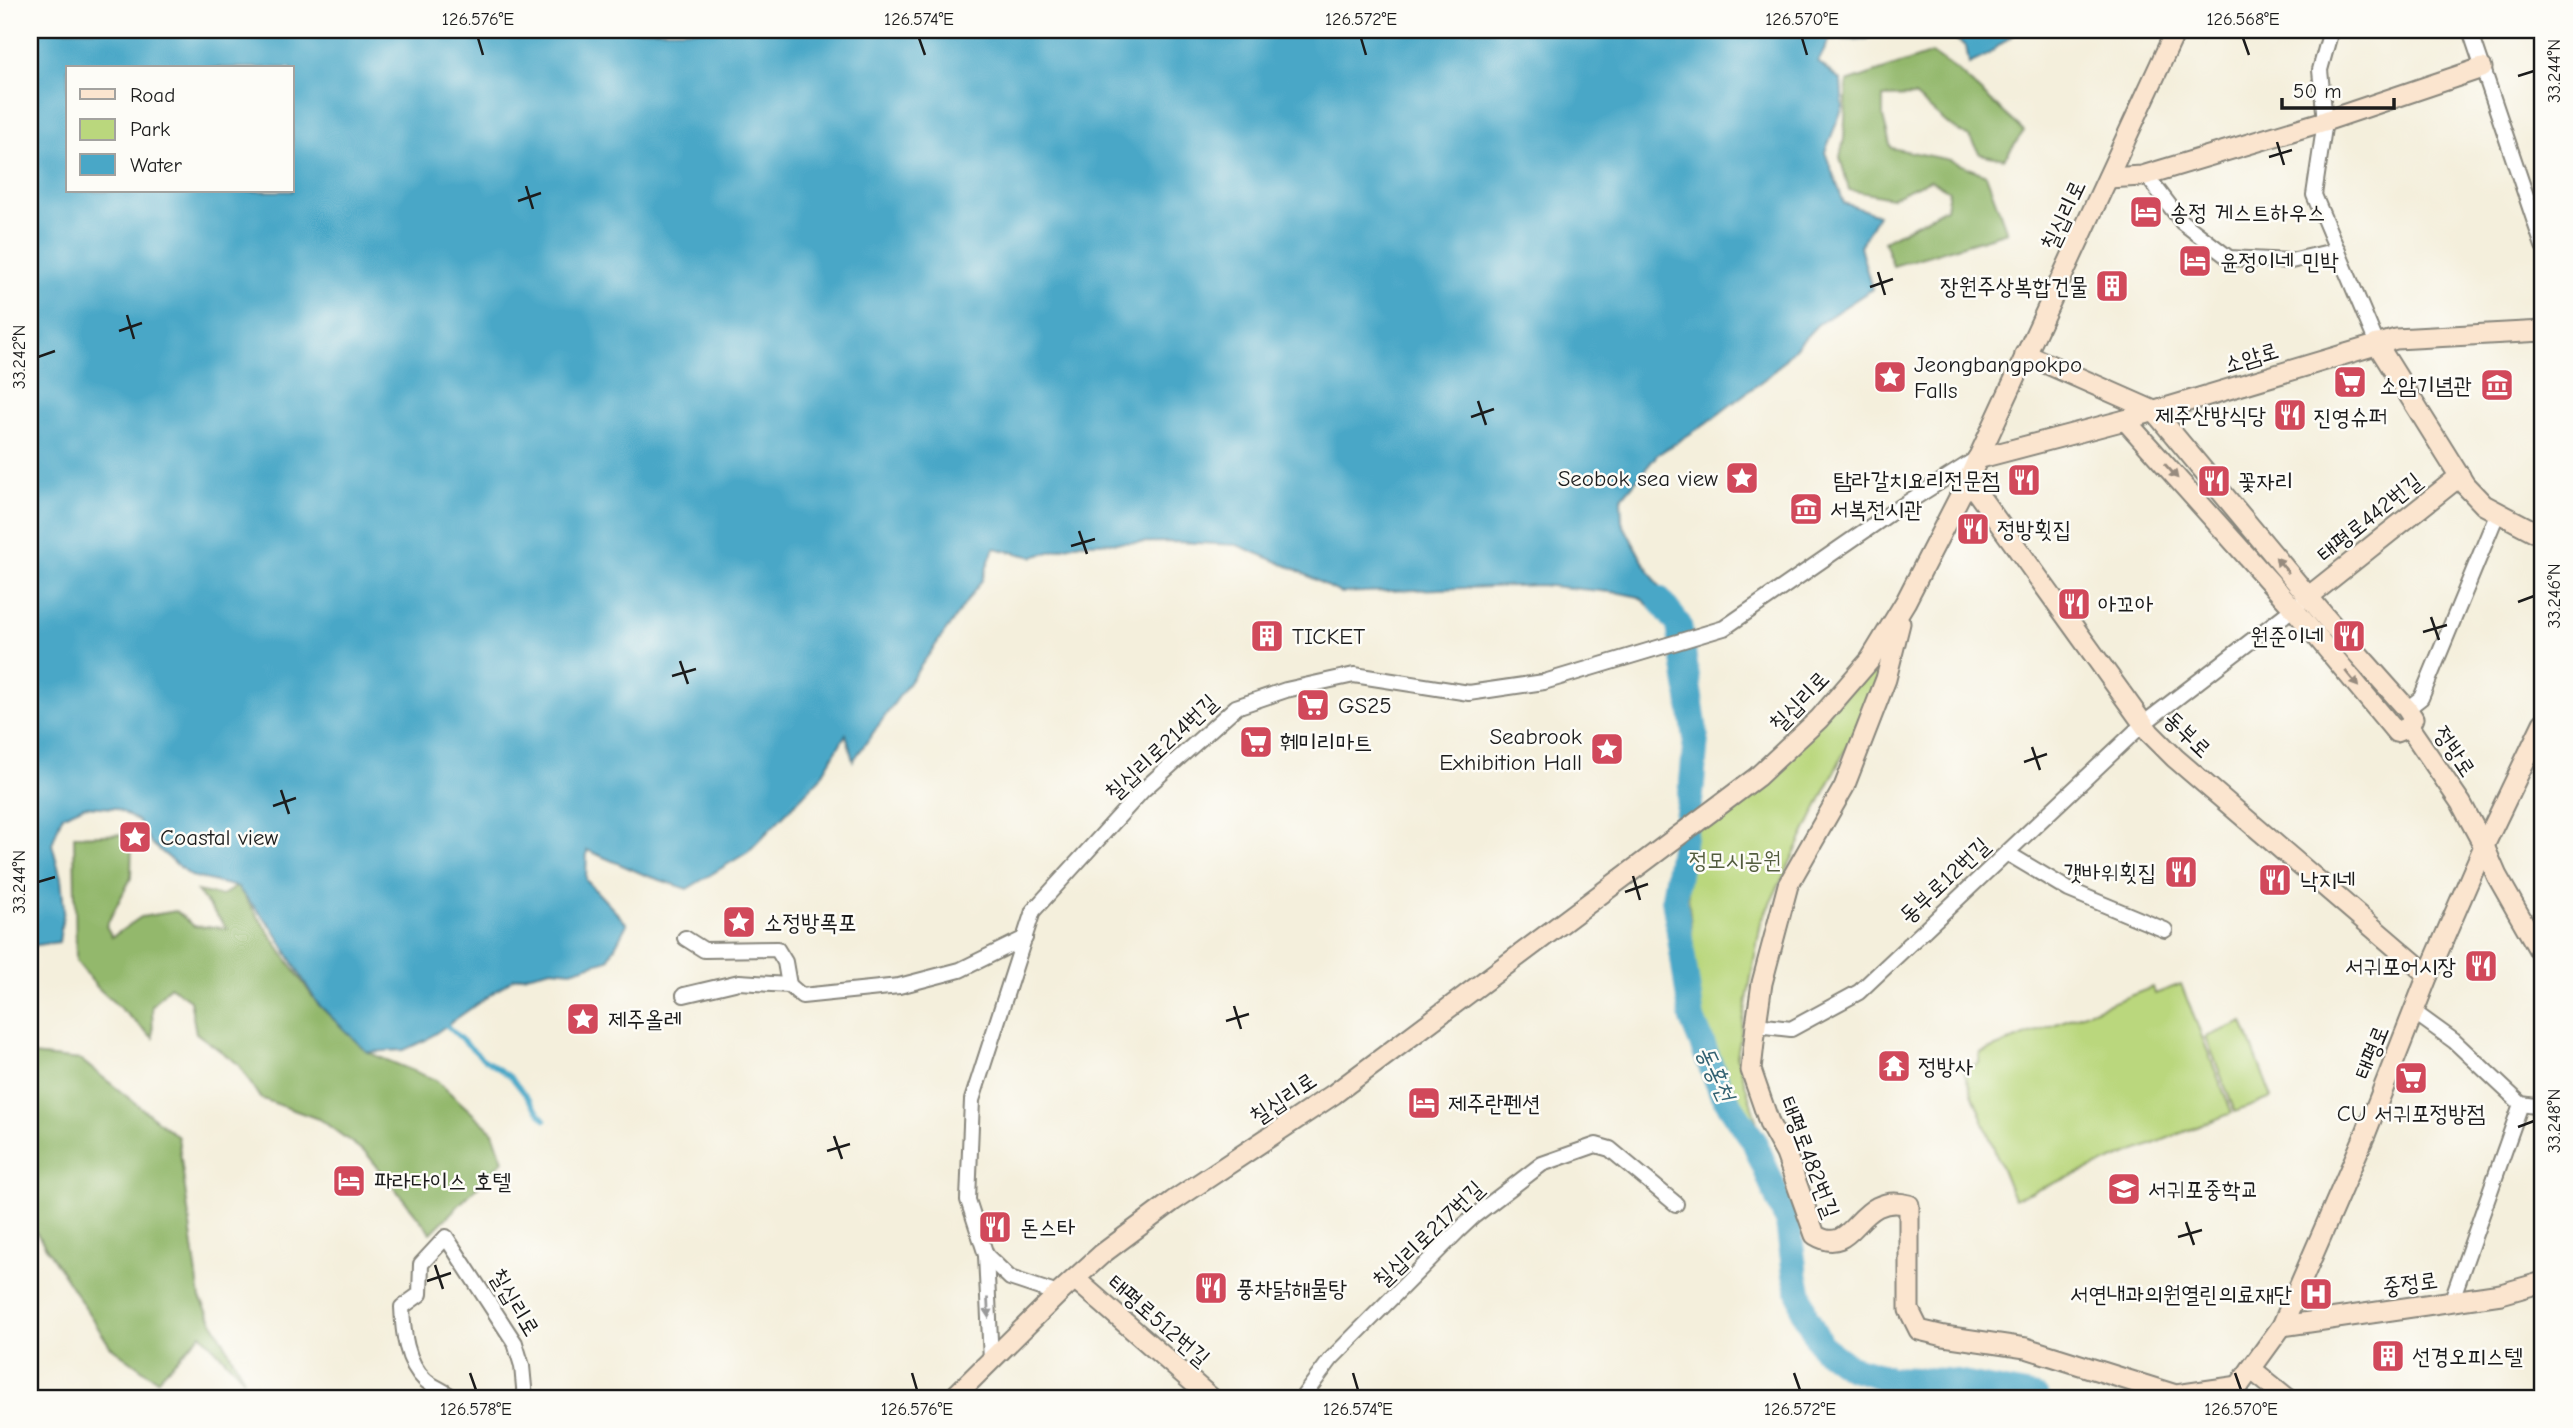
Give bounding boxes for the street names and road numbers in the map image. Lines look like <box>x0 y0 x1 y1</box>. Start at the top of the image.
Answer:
street label: 칠십리로 <box>2036 176 2091 254</box>
street label: 소암로 <box>2221 336 2282 379</box>
street label: 태평로442번길 <box>2312 467 2427 568</box>
street label: 칠십리로 <box>1764 665 1835 737</box>
street label: 칠십리로214번길 <box>1100 689 1223 806</box>
street label: 동부로 <box>2158 705 2217 763</box>
street label: 정방로 <box>2428 721 2481 782</box>
street label: 동부로12번길 <box>1894 832 1995 929</box>
street label: 태평로 <box>2349 1021 2394 1083</box>
street label: 칠십리로 <box>1245 1067 1322 1130</box>
street label: 태평로482번길 <box>1774 1093 1845 1222</box>
street label: 칠십리로217번길 <box>1368 1175 1489 1294</box>
street label: 칠십리로 <box>484 1264 545 1341</box>
street label: 중정로 <box>2381 1266 2439 1301</box>
street label: 태평로512번길 <box>1102 1269 1215 1372</box>

